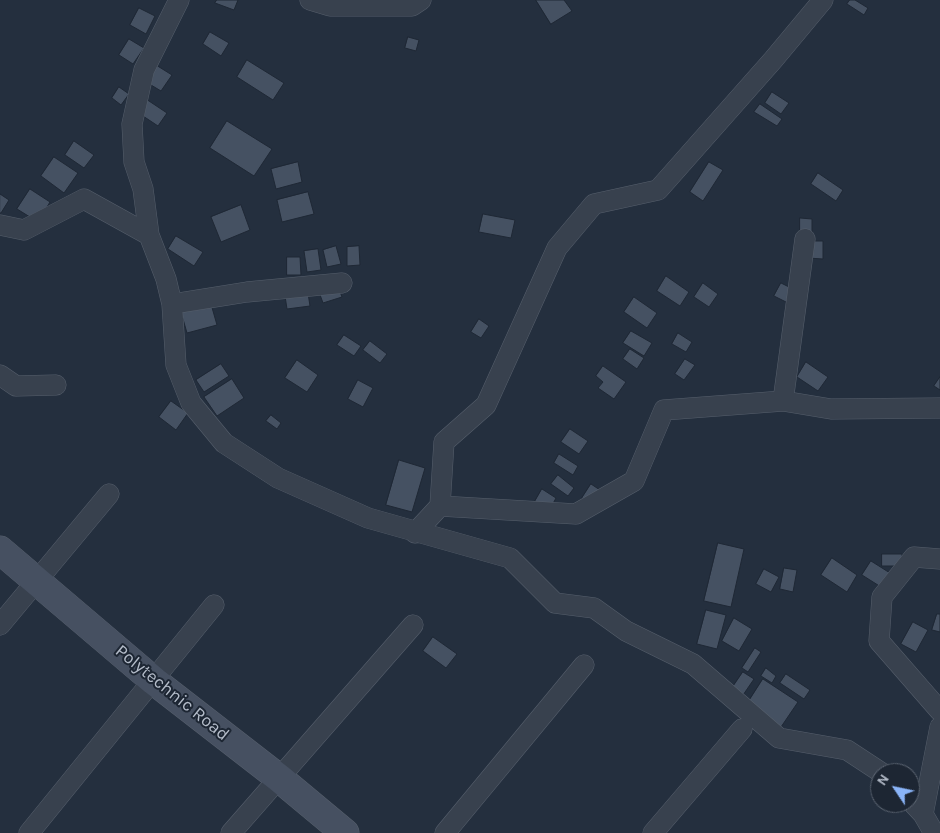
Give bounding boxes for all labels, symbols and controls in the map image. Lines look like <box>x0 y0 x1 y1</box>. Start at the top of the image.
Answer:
street label: Polytechnic Road <box>111 640 233 746</box>
north arrow <box>870 763 920 813</box>
text: N <box>873 771 893 789</box>

